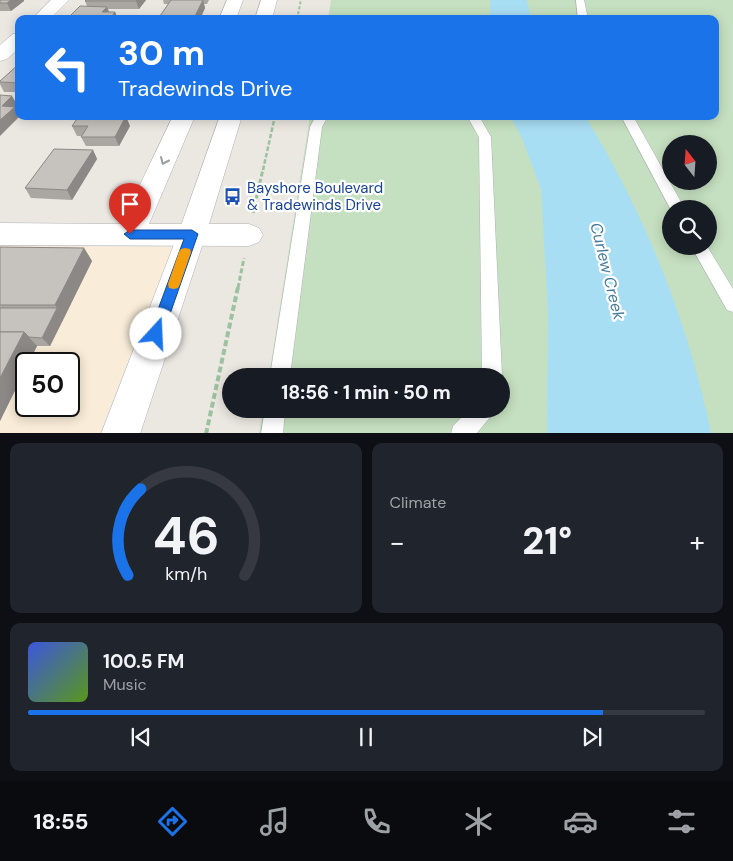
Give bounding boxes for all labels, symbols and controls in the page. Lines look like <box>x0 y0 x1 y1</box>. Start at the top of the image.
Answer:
text: 30 m <box>118 30 205 76</box>
icon: left <box>35 35 100 100</box>
text: Tradewinds Drive <box>118 74 293 103</box>
north arrow <box>662 135 718 190</box>
map controls <box>662 135 717 255</box>
one-way arrow <box>160 156 170 165</box>
place label: Bayshore Boulevard & Tradewinds Drive <box>247 178 383 215</box>
pin <box>109 183 151 234</box>
bus stop icon: Bayshore Boulevard & Tradewinds Drive <box>223 187 243 207</box>
icon: arrive <box>116 190 144 218</box>
button: search <box>662 200 717 255</box>
water label: Curlew Creek <box>585 220 630 323</box>
position arrow <box>129 307 181 359</box>
speed limit sign: 50 <box>15 352 80 417</box>
text: 18:56 · 1 min · 50 m <box>281 380 451 405</box>
text: Climate <box>390 492 446 513</box>
text: 46 <box>152 502 219 570</box>
text: 21° <box>522 516 572 566</box>
text: − <box>390 524 405 561</box>
text: + <box>690 524 705 561</box>
text: km/h <box>165 562 207 586</box>
text: 100.5 FM <box>103 649 184 674</box>
text: Music <box>103 674 147 695</box>
icon: previous <box>127 723 155 751</box>
icon: pause <box>352 723 380 751</box>
icon: next <box>578 723 606 751</box>
icon: directions <box>155 804 190 839</box>
icon: music <box>257 804 292 839</box>
icon: phone <box>359 804 394 839</box>
icon: climate <box>461 804 496 839</box>
icon: car <box>563 804 598 839</box>
icon: filters <box>664 804 699 839</box>
text: 18:55 <box>33 807 88 836</box>

